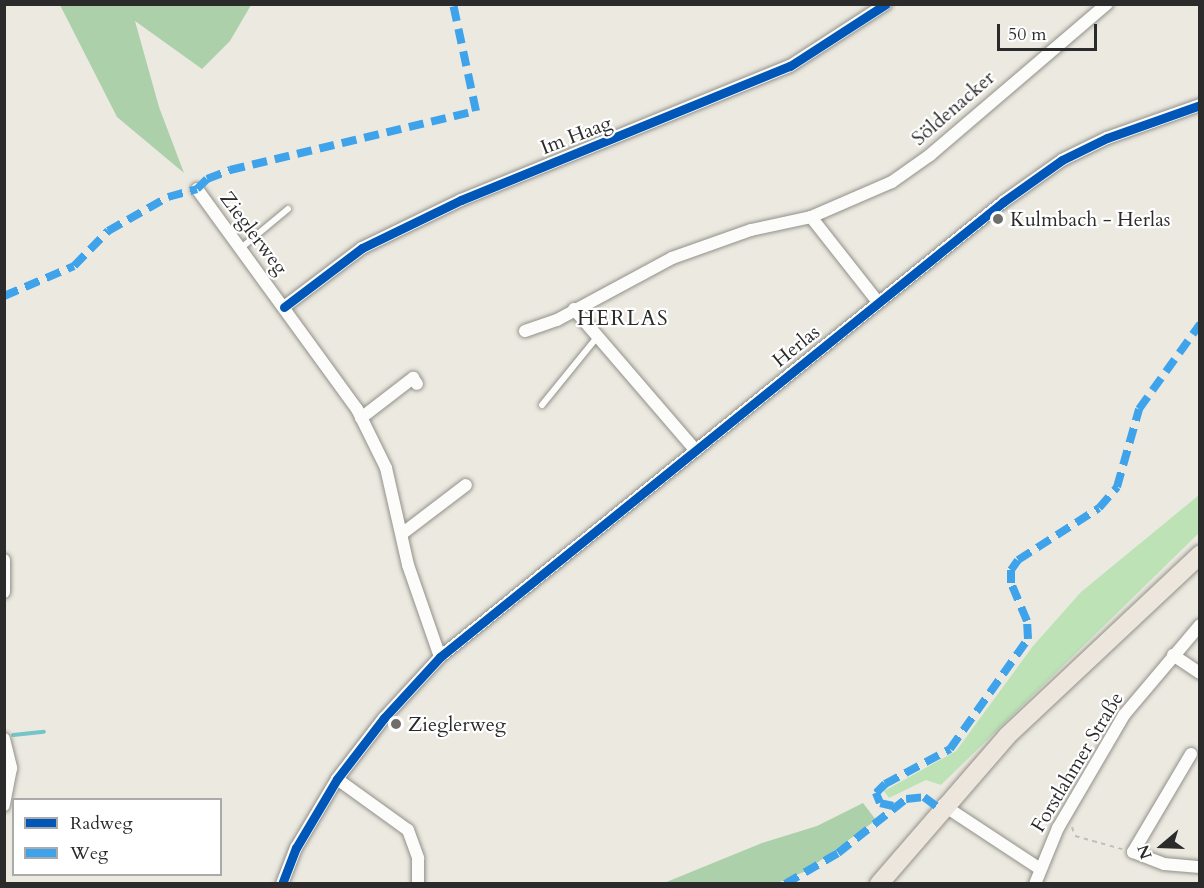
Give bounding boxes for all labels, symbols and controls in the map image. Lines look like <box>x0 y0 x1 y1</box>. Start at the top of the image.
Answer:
scale bar <box>1000 12 1100 50</box>
text: 50 m <box>1008 22 1047 47</box>
street label: Söldenacker <box>907 66 999 150</box>
street label: Im Haag <box>537 110 615 160</box>
street label: Zieglerweg <box>215 187 293 279</box>
place label: Kulmbach - Herlas <box>1010 207 1171 231</box>
marker: Kulmbach - Herlas <box>991 212 1005 226</box>
district label: HERLAS <box>577 306 669 332</box>
street label: Herlas <box>768 320 824 372</box>
street label: Forstlahmer Straße <box>1026 688 1128 836</box>
place label: Zieglerweg <box>408 712 506 736</box>
marker: Zieglerweg <box>389 717 403 731</box>
legend <box>12 798 222 876</box>
text: Radweg <box>70 811 133 836</box>
north arrow <box>1132 816 1192 876</box>
text: Weg <box>70 841 108 866</box>
text: N <box>1132 842 1158 862</box>

